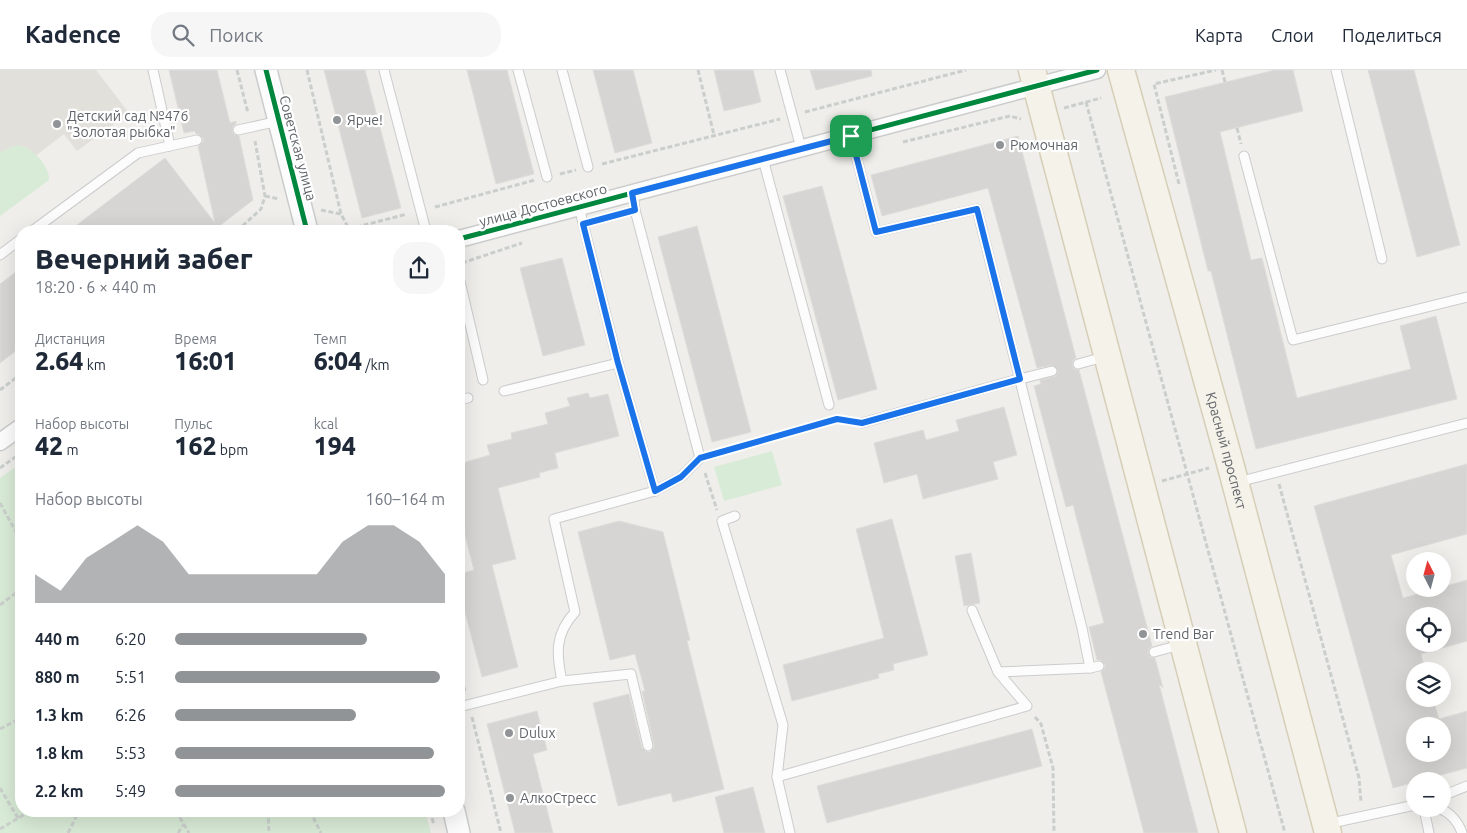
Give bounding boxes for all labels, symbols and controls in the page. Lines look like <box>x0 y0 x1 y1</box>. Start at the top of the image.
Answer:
search box <box>151 12 501 57</box>
text: Kadence <box>25 21 121 48</box>
icon: search <box>169 21 197 49</box>
text: Поиск <box>209 24 263 46</box>
text: Карта <box>1195 25 1243 45</box>
text: Слои <box>1271 25 1314 45</box>
text: Поделиться <box>1342 25 1442 45</box>
street label: Советская улица <box>276 94 320 202</box>
place label: Детский сад №476 "Золотая рыбка" <box>67 108 189 140</box>
place label: Ярче! <box>347 112 383 128</box>
marker: Ярче! <box>331 114 343 126</box>
pin <box>830 115 872 157</box>
marker: Детский сад №476 "Золотая рыбка" <box>51 118 63 130</box>
icon: arrive <box>837 122 865 150</box>
place label: Рюмочная <box>1010 137 1078 153</box>
marker: Рюмочная <box>994 139 1006 151</box>
street label: улица Достоевского <box>477 180 609 230</box>
button: share <box>393 242 445 294</box>
text: Вечерний забег <box>35 243 253 274</box>
text: 18:20 · 6 × 440 m <box>35 278 156 296</box>
text: Дистанция <box>35 331 105 347</box>
text: Время <box>174 331 217 347</box>
text: Темп <box>314 331 347 347</box>
text: 2.64 <box>35 347 83 375</box>
text: 16:01 <box>174 347 237 375</box>
text: 6:04 <box>314 347 362 375</box>
text: km <box>83 357 106 373</box>
text: /km <box>362 357 390 373</box>
street label: Красный проспект <box>1203 390 1250 511</box>
text: Набор высоты <box>35 416 129 432</box>
text: Пульс <box>174 416 212 432</box>
text: kcal <box>314 416 338 432</box>
text: 42 <box>35 432 63 460</box>
text: 162 <box>174 432 217 460</box>
text: 194 <box>314 432 356 460</box>
text: m <box>63 442 79 458</box>
text: bpm <box>217 442 248 458</box>
text: Набор высоты <box>35 490 143 508</box>
text: 160–164 m <box>365 490 445 508</box>
north arrow <box>1406 552 1451 598</box>
map controls <box>1406 552 1451 817</box>
button: locate <box>1406 607 1451 652</box>
place label: Trend Bar <box>1153 626 1215 642</box>
marker: Trend Bar <box>1137 628 1149 640</box>
text: 440 m <box>35 630 80 648</box>
text: 6:20 <box>115 630 146 648</box>
button: layers <box>1406 662 1451 707</box>
text: 880 m <box>35 668 80 686</box>
text: 5:51 <box>115 668 146 686</box>
text: 1.3 km <box>35 706 84 724</box>
text: 6:26 <box>115 706 146 724</box>
button: + <box>1406 717 1451 762</box>
place label: Dulux <box>519 725 556 741</box>
marker: Dulux <box>503 727 515 739</box>
text: 1.8 km <box>35 744 84 762</box>
text: 5:53 <box>115 744 146 762</box>
button: − <box>1406 772 1451 817</box>
text: 2.2 km <box>35 782 84 800</box>
text: 5:49 <box>115 782 146 800</box>
place label: АлкоСтресс <box>520 790 597 806</box>
marker: АлкоСтресс <box>504 792 516 804</box>

